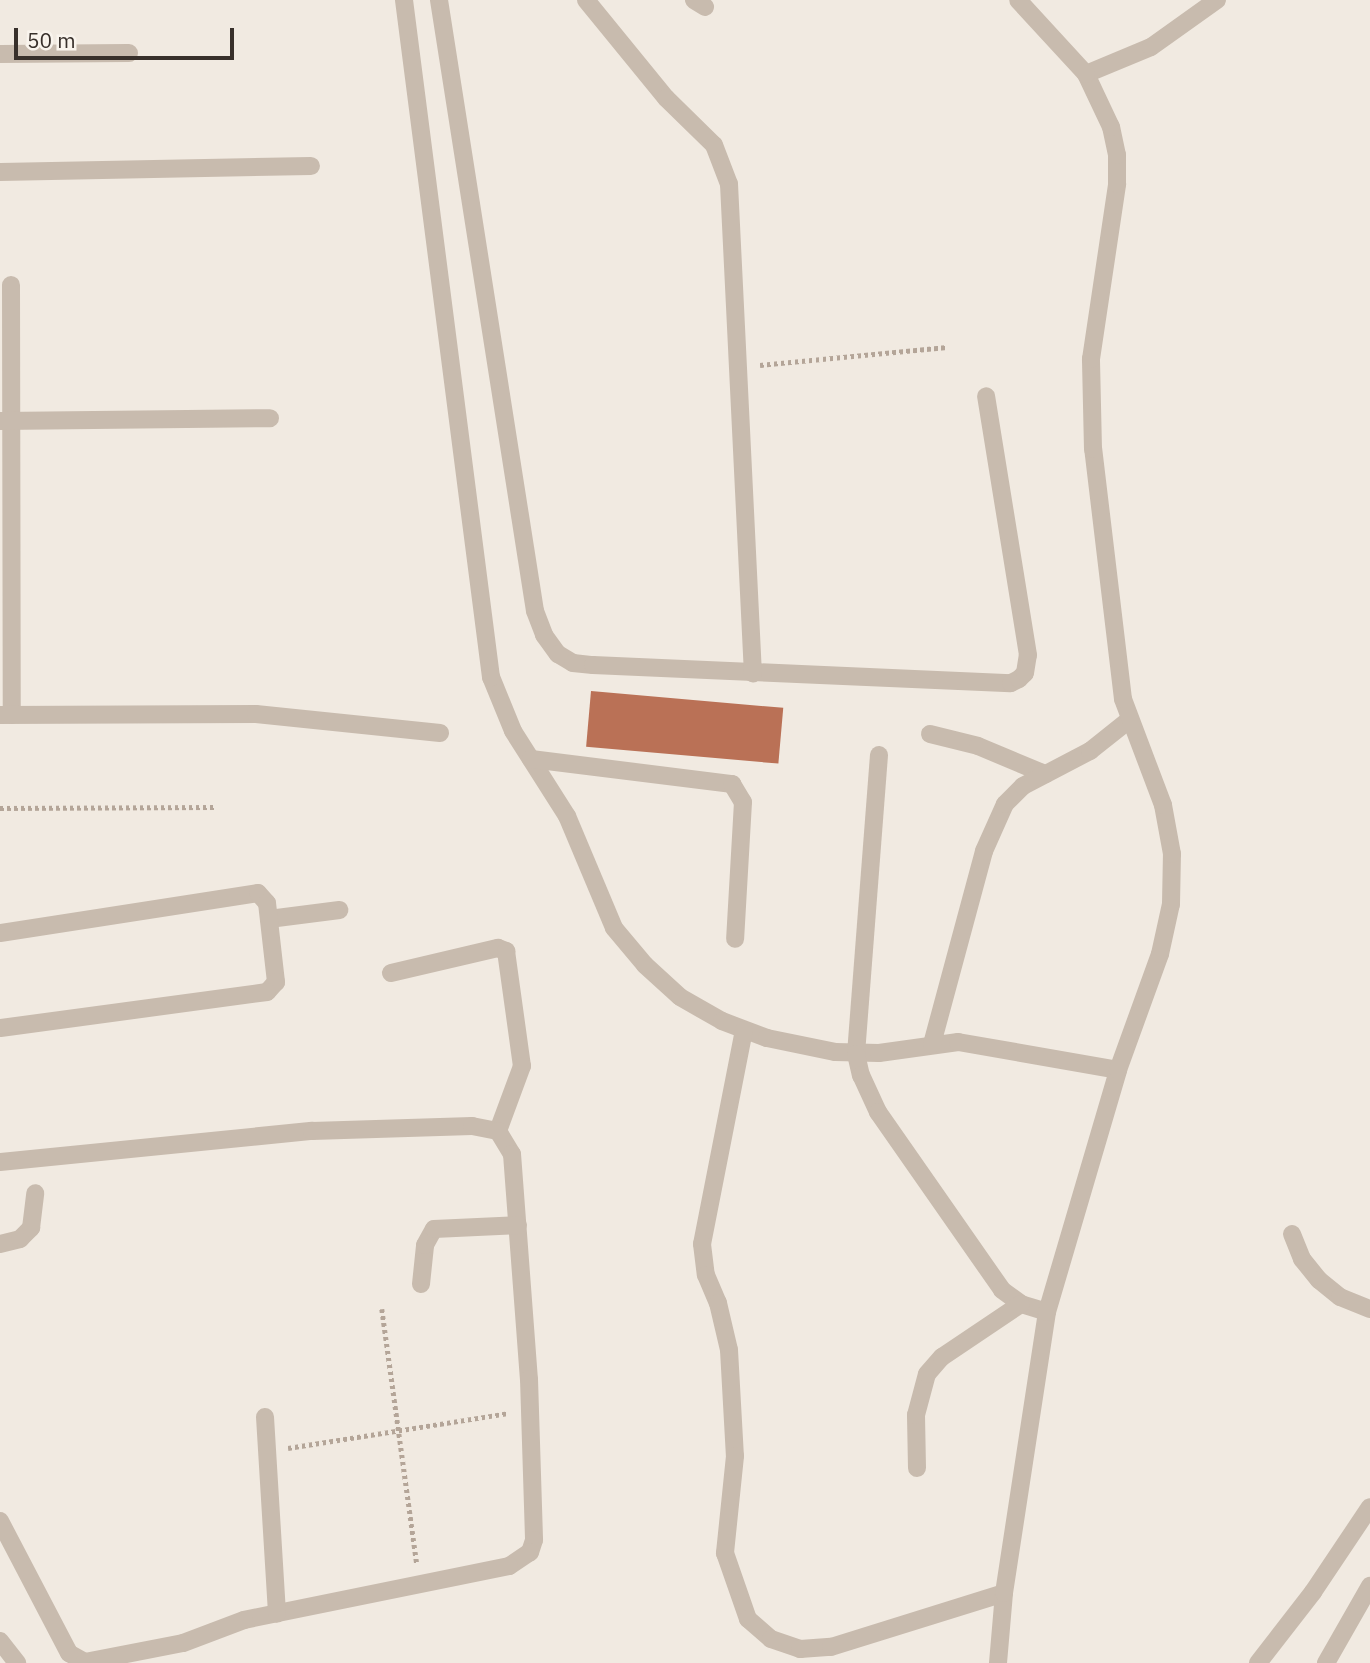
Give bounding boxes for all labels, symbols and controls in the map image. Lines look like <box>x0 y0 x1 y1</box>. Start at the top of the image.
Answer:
scale bar <box>18 14 238 58</box>
text: 50 m <box>27 26 76 54</box>

